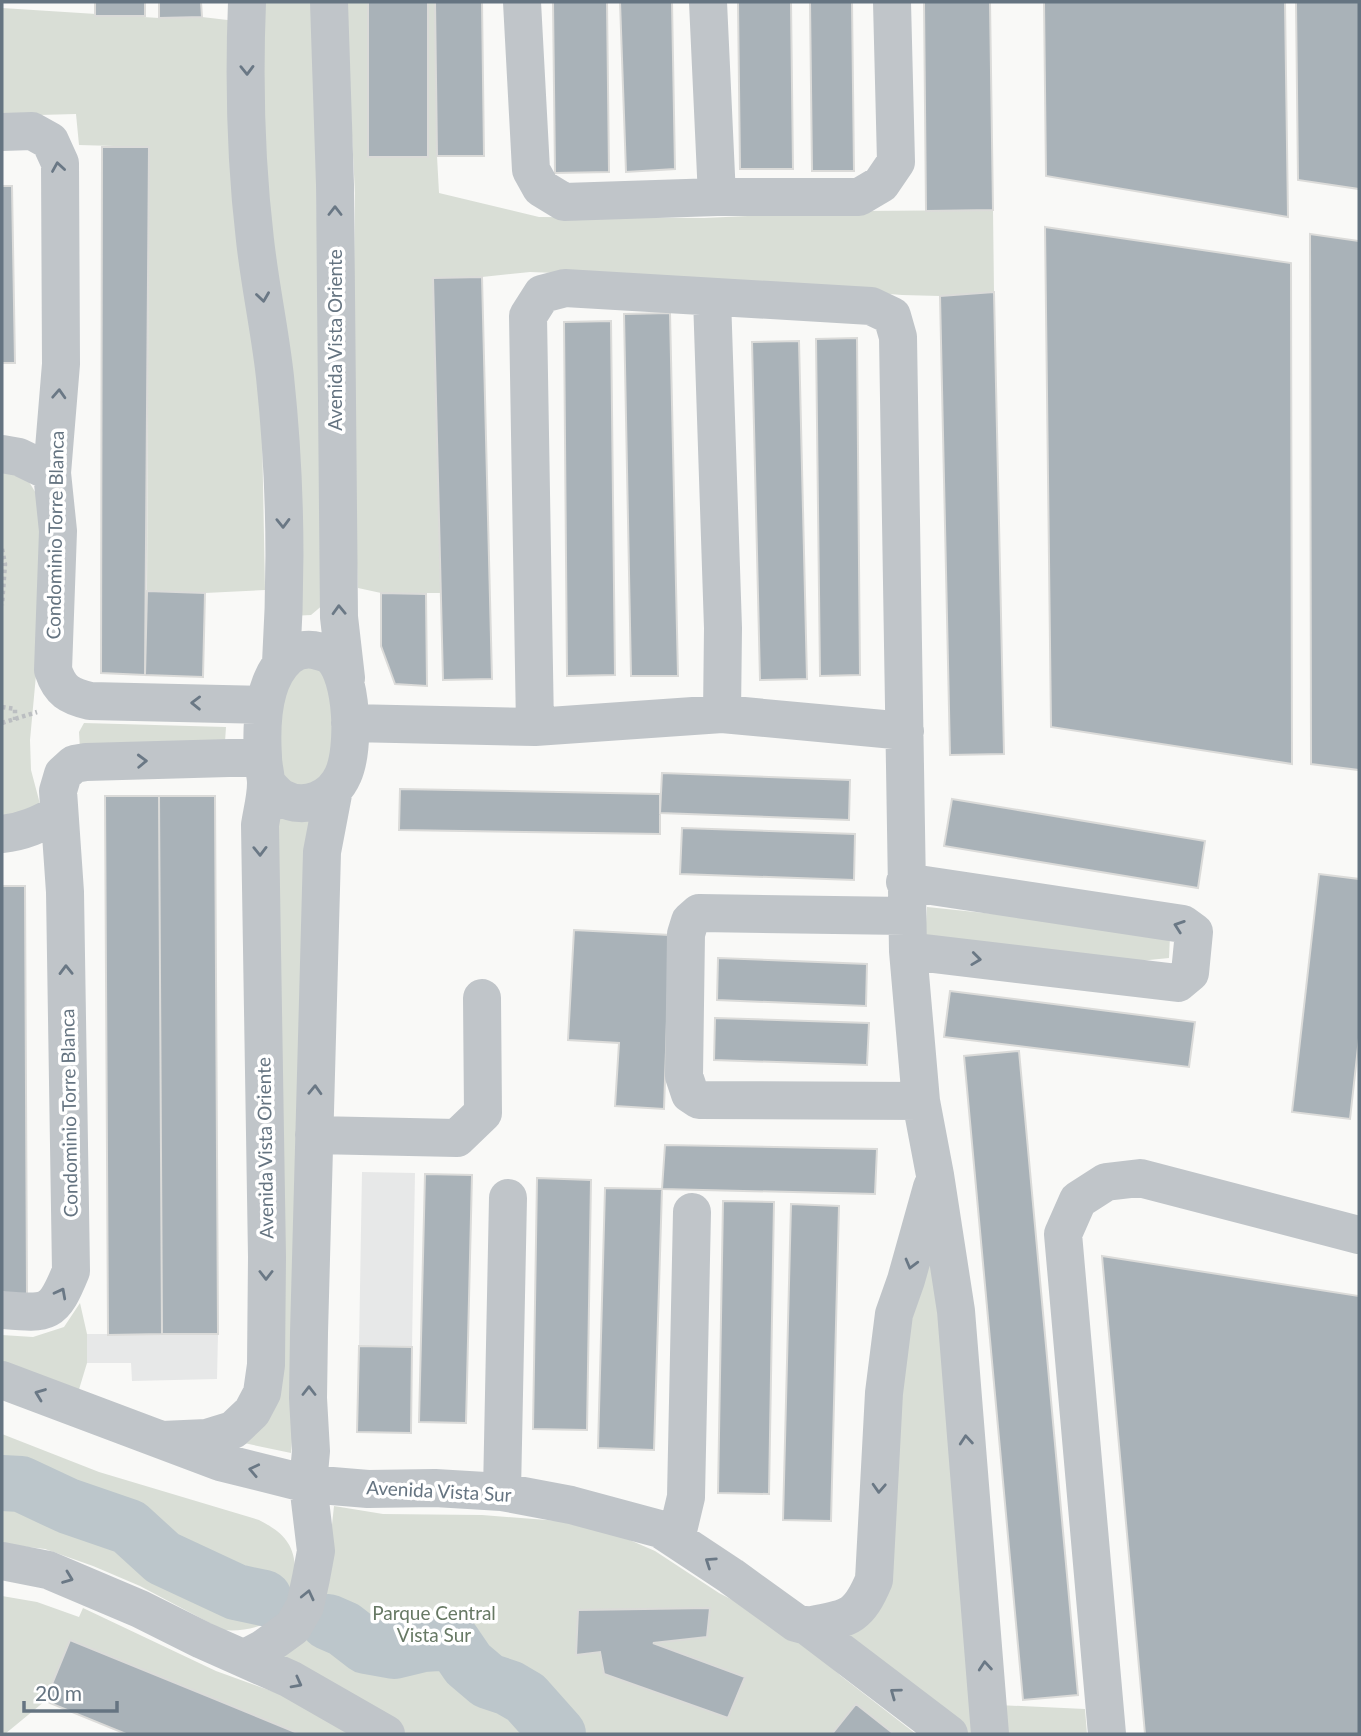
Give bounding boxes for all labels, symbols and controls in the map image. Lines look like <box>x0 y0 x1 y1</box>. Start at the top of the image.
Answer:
one-way arrow <box>239 65 255 76</box>
one-way arrow <box>51 161 66 172</box>
one-way arrow <box>327 205 343 216</box>
street label: Avenida Vista Oriente <box>323 249 346 431</box>
one-way arrow <box>255 291 270 303</box>
one-way arrow <box>52 388 67 399</box>
street label: Condominio Torre Blanca <box>41 430 68 640</box>
one-way arrow <box>275 518 291 529</box>
one-way arrow <box>331 604 346 615</box>
one-way arrow <box>190 695 201 711</box>
one-way arrow <box>136 753 147 768</box>
one-way arrow <box>252 847 268 857</box>
one-way arrow <box>1173 920 1186 934</box>
one-way arrow <box>970 951 982 966</box>
one-way arrow <box>59 964 74 975</box>
street label: Condominio Torre Blanca <box>55 1008 82 1218</box>
street label: Avenida Vista Oriente <box>251 1057 278 1239</box>
one-way arrow <box>308 1084 323 1095</box>
one-way arrow <box>904 1258 919 1270</box>
one-way arrow <box>259 1269 274 1280</box>
one-way arrow <box>52 1287 66 1300</box>
one-way arrow <box>301 1385 316 1396</box>
one-way arrow <box>34 1389 46 1403</box>
one-way arrow <box>958 1434 973 1445</box>
one-way arrow <box>248 1464 260 1479</box>
street label: Avenida Vista Sur <box>366 1475 512 1506</box>
one-way arrow <box>872 1483 887 1494</box>
one-way arrow <box>705 1557 718 1570</box>
one-way arrow <box>61 1570 73 1584</box>
one-way arrow <box>299 1589 314 1601</box>
park label: Parque Central Vista Sur <box>372 1601 496 1646</box>
one-way arrow <box>978 1660 993 1672</box>
scale bar <box>24 1670 117 1714</box>
one-way arrow <box>289 1675 302 1688</box>
text: 20 m <box>35 1680 82 1705</box>
one-way arrow <box>890 1689 903 1701</box>

